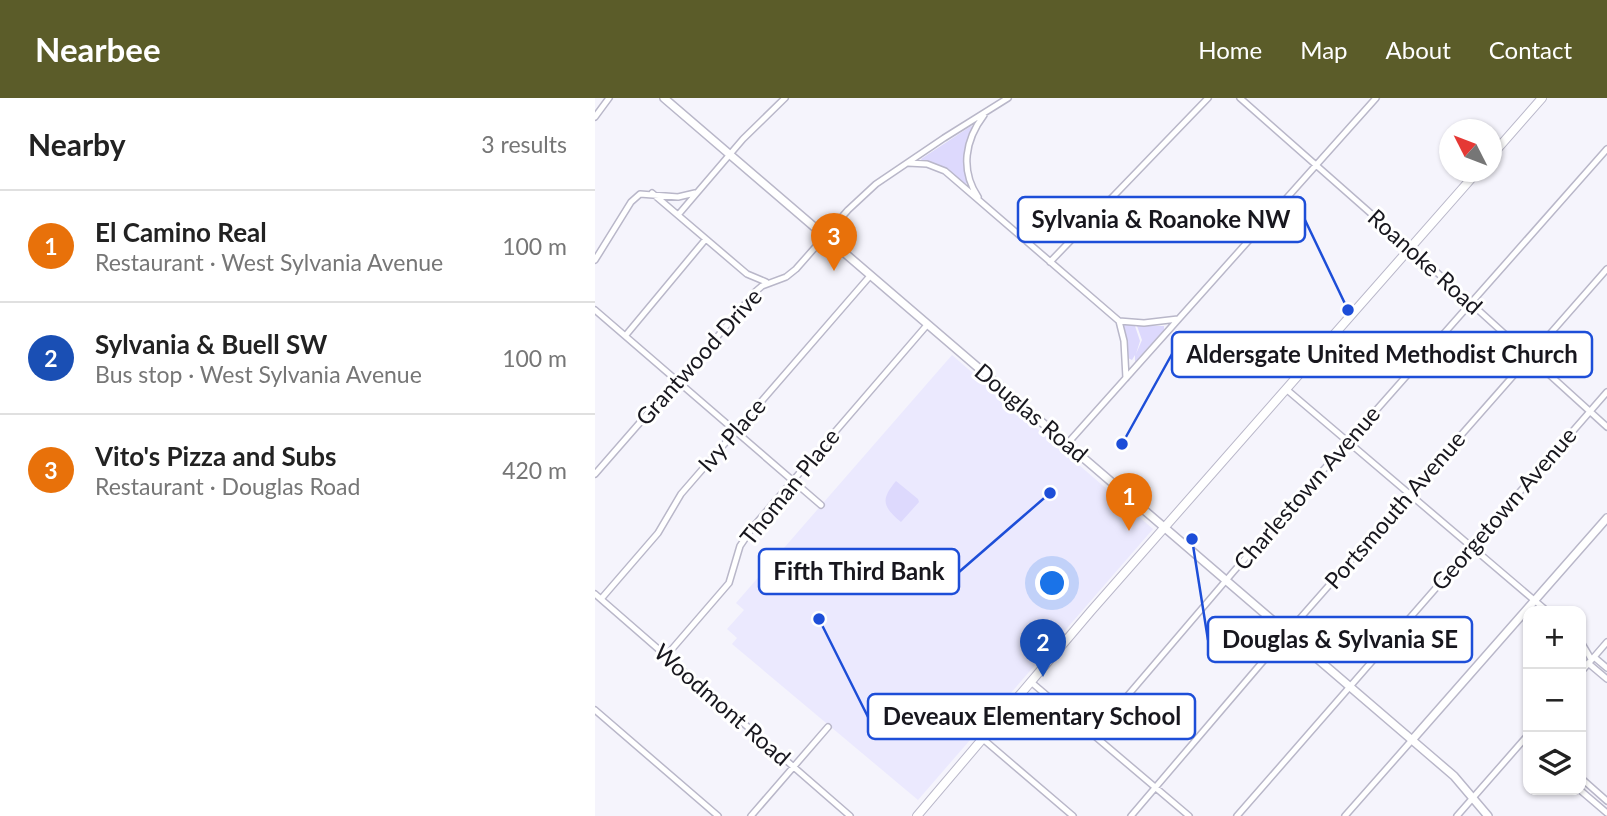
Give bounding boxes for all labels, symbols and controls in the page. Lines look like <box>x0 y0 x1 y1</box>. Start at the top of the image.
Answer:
text: Nearbee <box>35 29 161 69</box>
text: Home <box>1198 35 1262 64</box>
text: Map <box>1300 35 1348 64</box>
text: About <box>1386 35 1451 64</box>
text: Contact <box>1489 35 1572 64</box>
north arrow <box>1439 119 1502 182</box>
text: Nearby <box>28 126 126 162</box>
text: 3 results <box>481 130 567 158</box>
callout: Sylvania & Roanoke NW <box>1018 197 1305 242</box>
street label: Roanoke Road <box>1363 203 1489 320</box>
text: Sylvania & Roanoke NW <box>1031 204 1291 233</box>
pin: 3 <box>811 213 857 271</box>
text: El Camino Real <box>95 216 267 248</box>
text: 1 <box>44 232 58 260</box>
text: 100 m <box>502 232 567 260</box>
text: Restaurant · West Sylvania Avenue <box>95 248 443 276</box>
street label: Grantwood Drive <box>629 282 767 431</box>
text: Sylvania & Buell SW <box>95 328 327 360</box>
callout: Aldersgate United Methodist Church <box>1172 332 1592 377</box>
text: Aldersgate United Methodist Church <box>1185 339 1578 368</box>
text: 2 <box>44 344 58 372</box>
text: 100 m <box>502 344 567 372</box>
street label: Douglas Road <box>969 357 1094 468</box>
text: Bus stop · West Sylvania Avenue <box>95 360 422 388</box>
street label: Ivy Place <box>692 392 771 477</box>
street label: Charlestown Avenue <box>1227 399 1385 575</box>
street label: Georgetown Avenue <box>1425 421 1582 596</box>
street label: Thoman Place <box>734 422 845 550</box>
street label: Portsmouth Avenue <box>1318 425 1470 594</box>
text: Vito's Pizza and Subs <box>95 440 336 472</box>
text: 3 <box>44 456 58 484</box>
text: 420 m <box>502 456 567 484</box>
text: Restaurant · Douglas Road <box>95 472 360 500</box>
pin: 1 <box>1106 473 1152 531</box>
callout: Fifth Third Bank <box>759 549 959 594</box>
text: Fifth Third Bank <box>773 556 945 585</box>
your location <box>1035 566 1069 600</box>
map controls <box>1523 606 1586 795</box>
button: + <box>1523 606 1586 669</box>
callout: Douglas & Sylvania SE <box>1208 617 1472 662</box>
pin: 2 <box>1020 619 1066 677</box>
text: Douglas & Sylvania SE <box>1222 624 1458 653</box>
street label: Woodmont Road <box>649 637 796 771</box>
button: − <box>1523 669 1586 732</box>
callout: Deveaux Elementary School <box>868 694 1195 739</box>
text: Deveaux Elementary School <box>883 701 1181 730</box>
button: layers <box>1523 732 1586 795</box>

